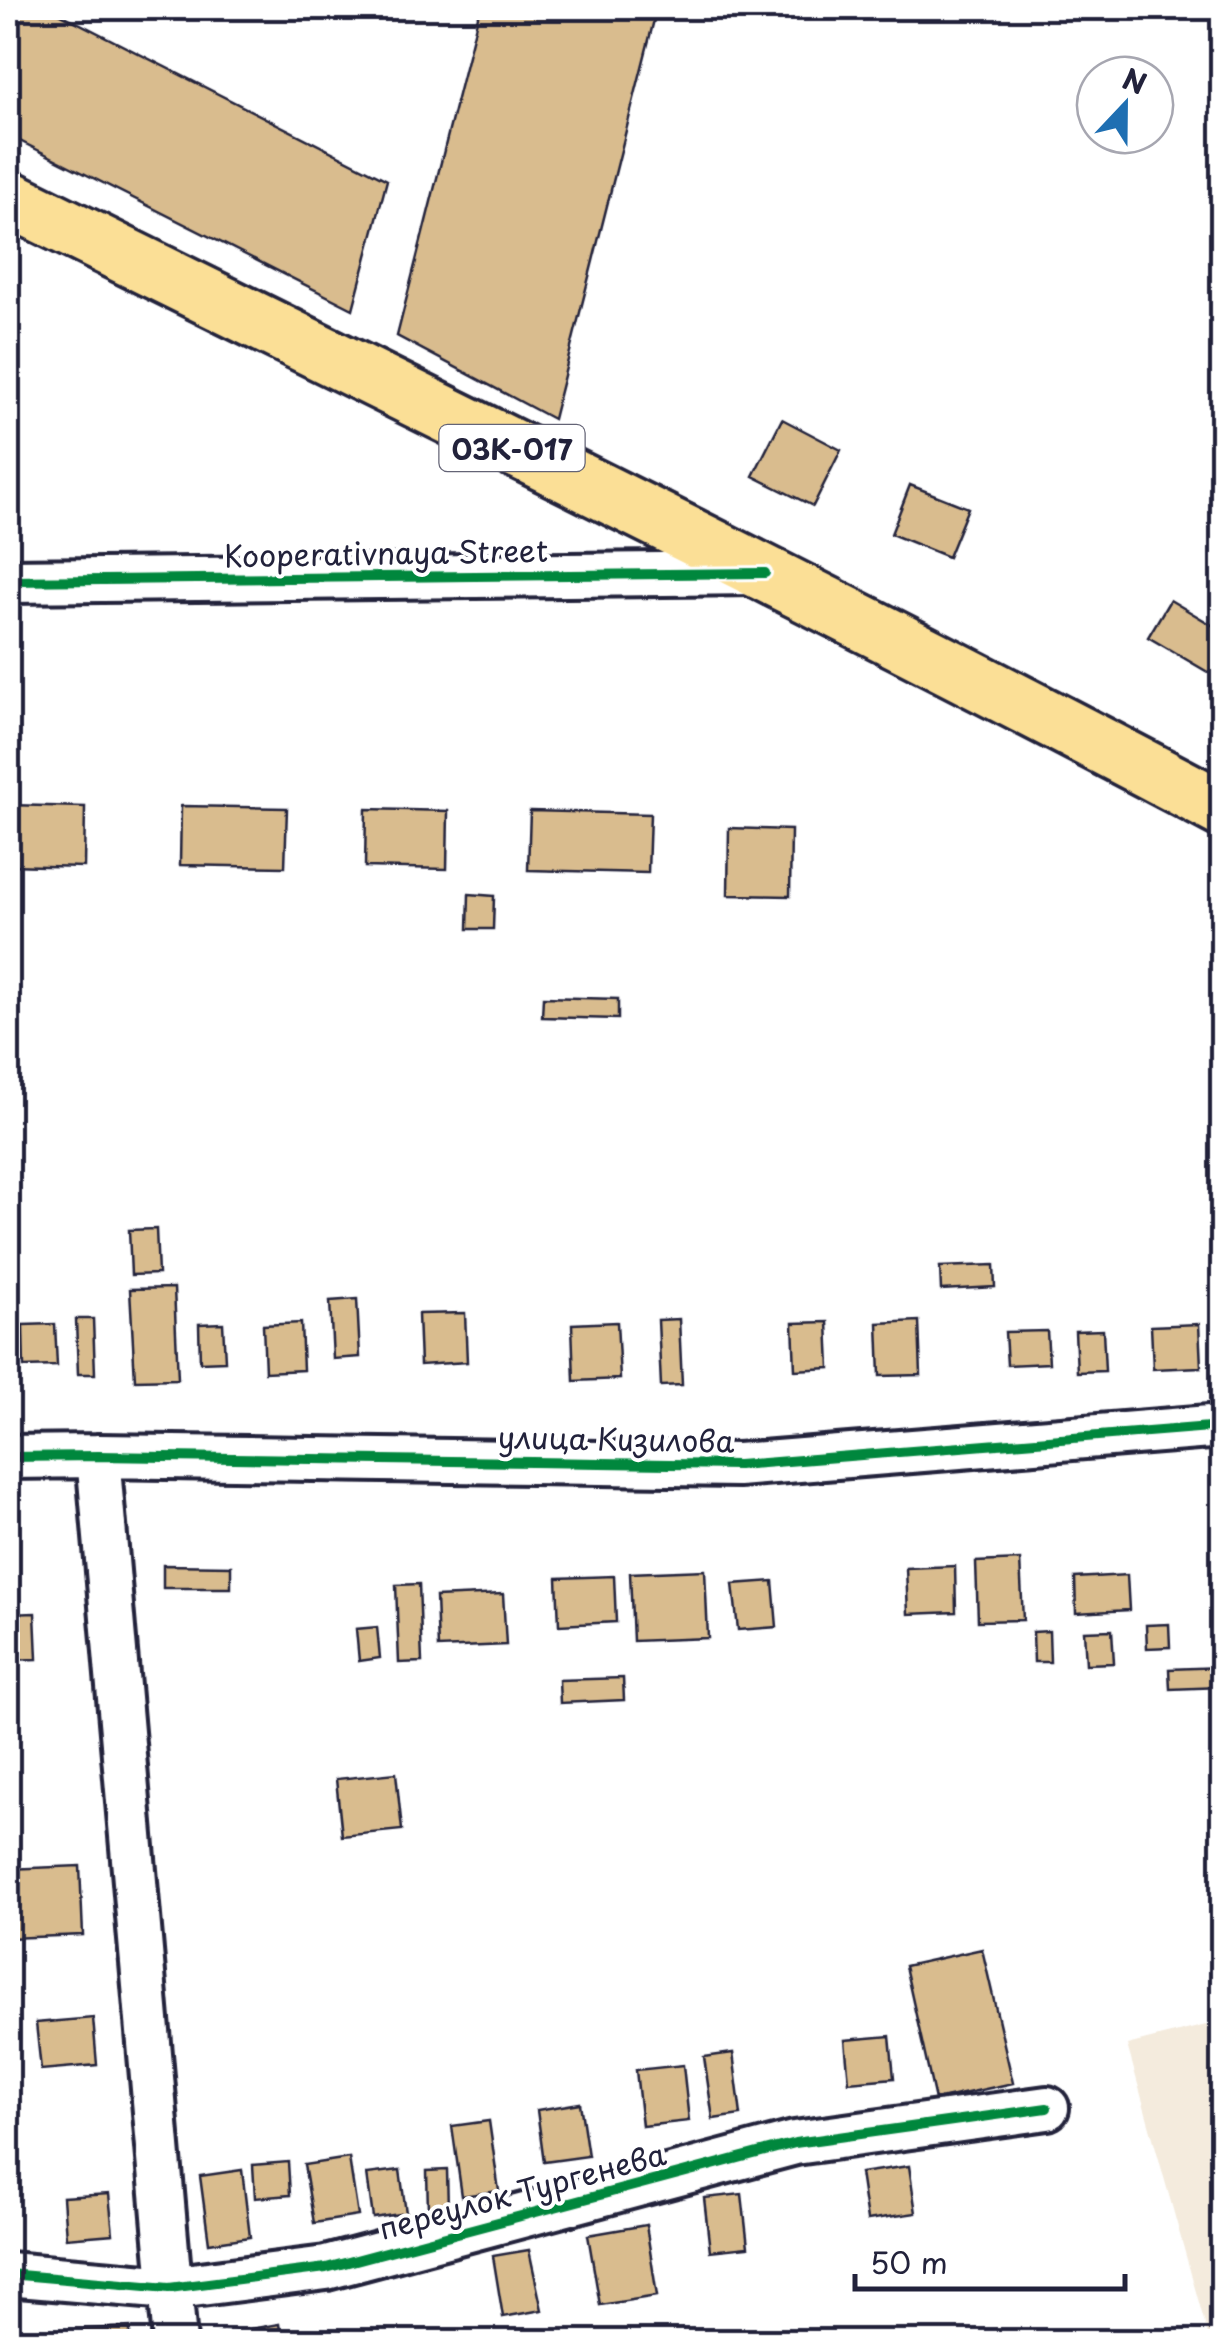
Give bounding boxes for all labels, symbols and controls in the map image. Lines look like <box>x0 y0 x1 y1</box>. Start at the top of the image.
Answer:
north arrow <box>1075 55 1175 155</box>
text: N <box>1117 56 1153 105</box>
road number: 03К-017 <box>440 425 584 471</box>
street label: Kooperativnaya Street <box>224 527 548 577</box>
street label: улица Кизилова <box>497 1413 735 1463</box>
street label: переулок Тургенева <box>374 2130 671 2250</box>
scale bar <box>855 2229 1125 2291</box>
text: 50 m <box>870 2239 948 2284</box>

